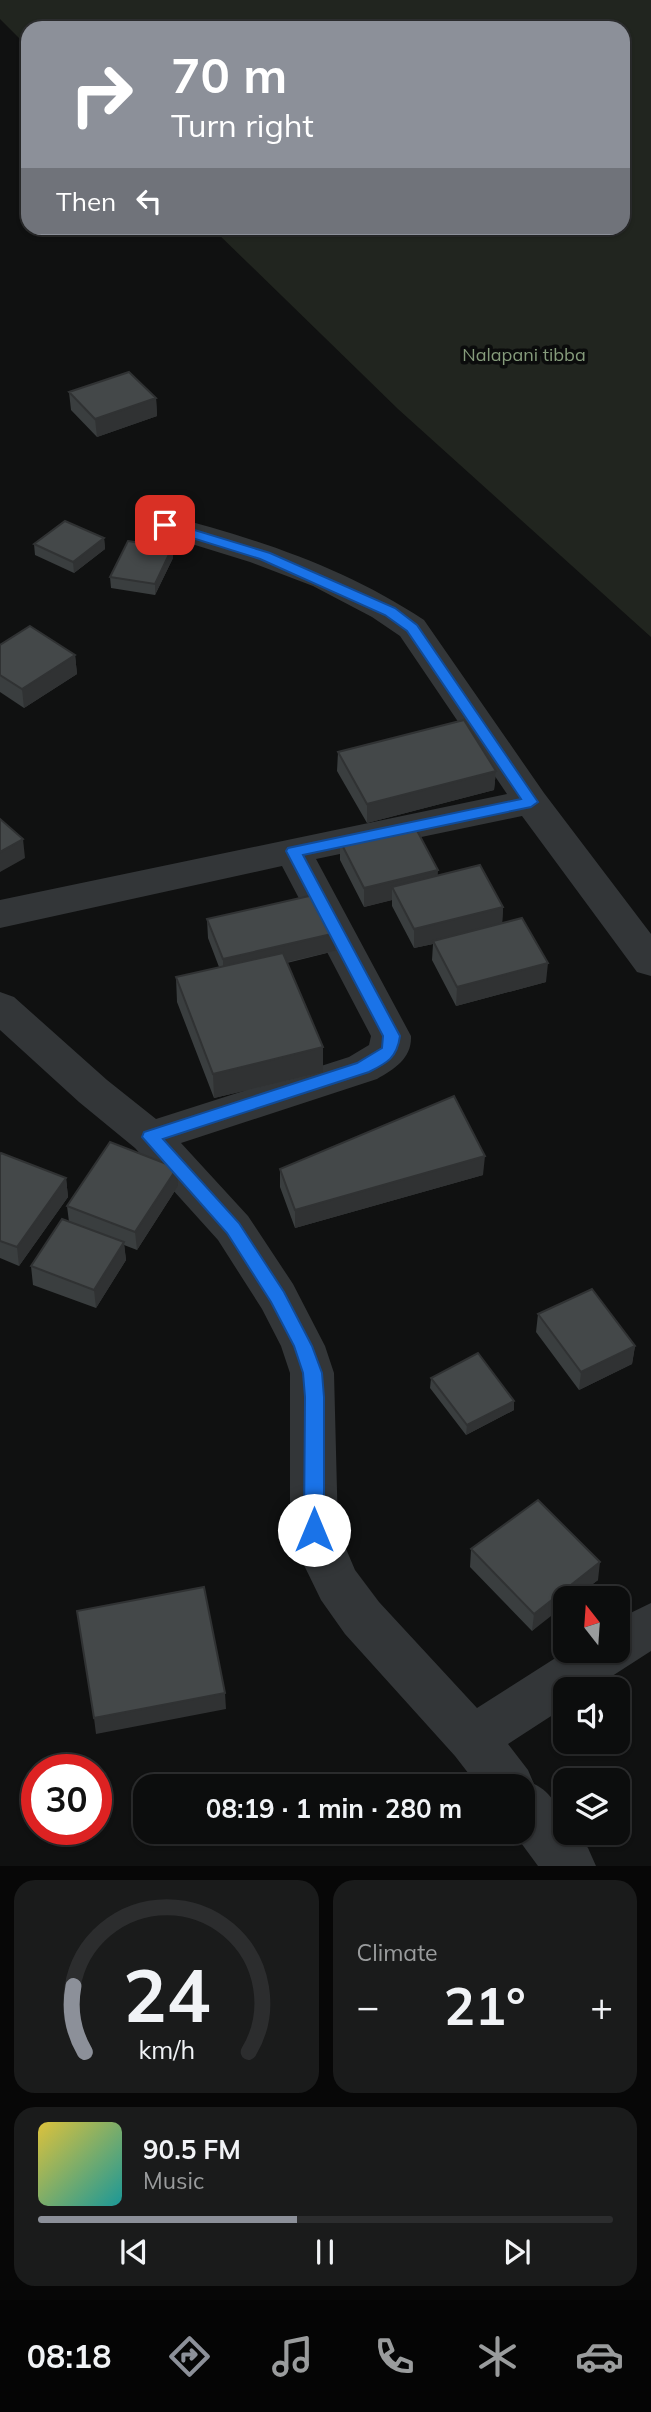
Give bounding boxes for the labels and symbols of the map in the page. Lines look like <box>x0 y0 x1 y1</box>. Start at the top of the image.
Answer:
park label: Nalapani tibba <box>462 343 586 366</box>
pin <box>135 495 195 555</box>
position arrow <box>277 1493 351 1567</box>
north arrow <box>553 1586 630 1662</box>
speed limit sign: 30 <box>21 1754 112 1845</box>

